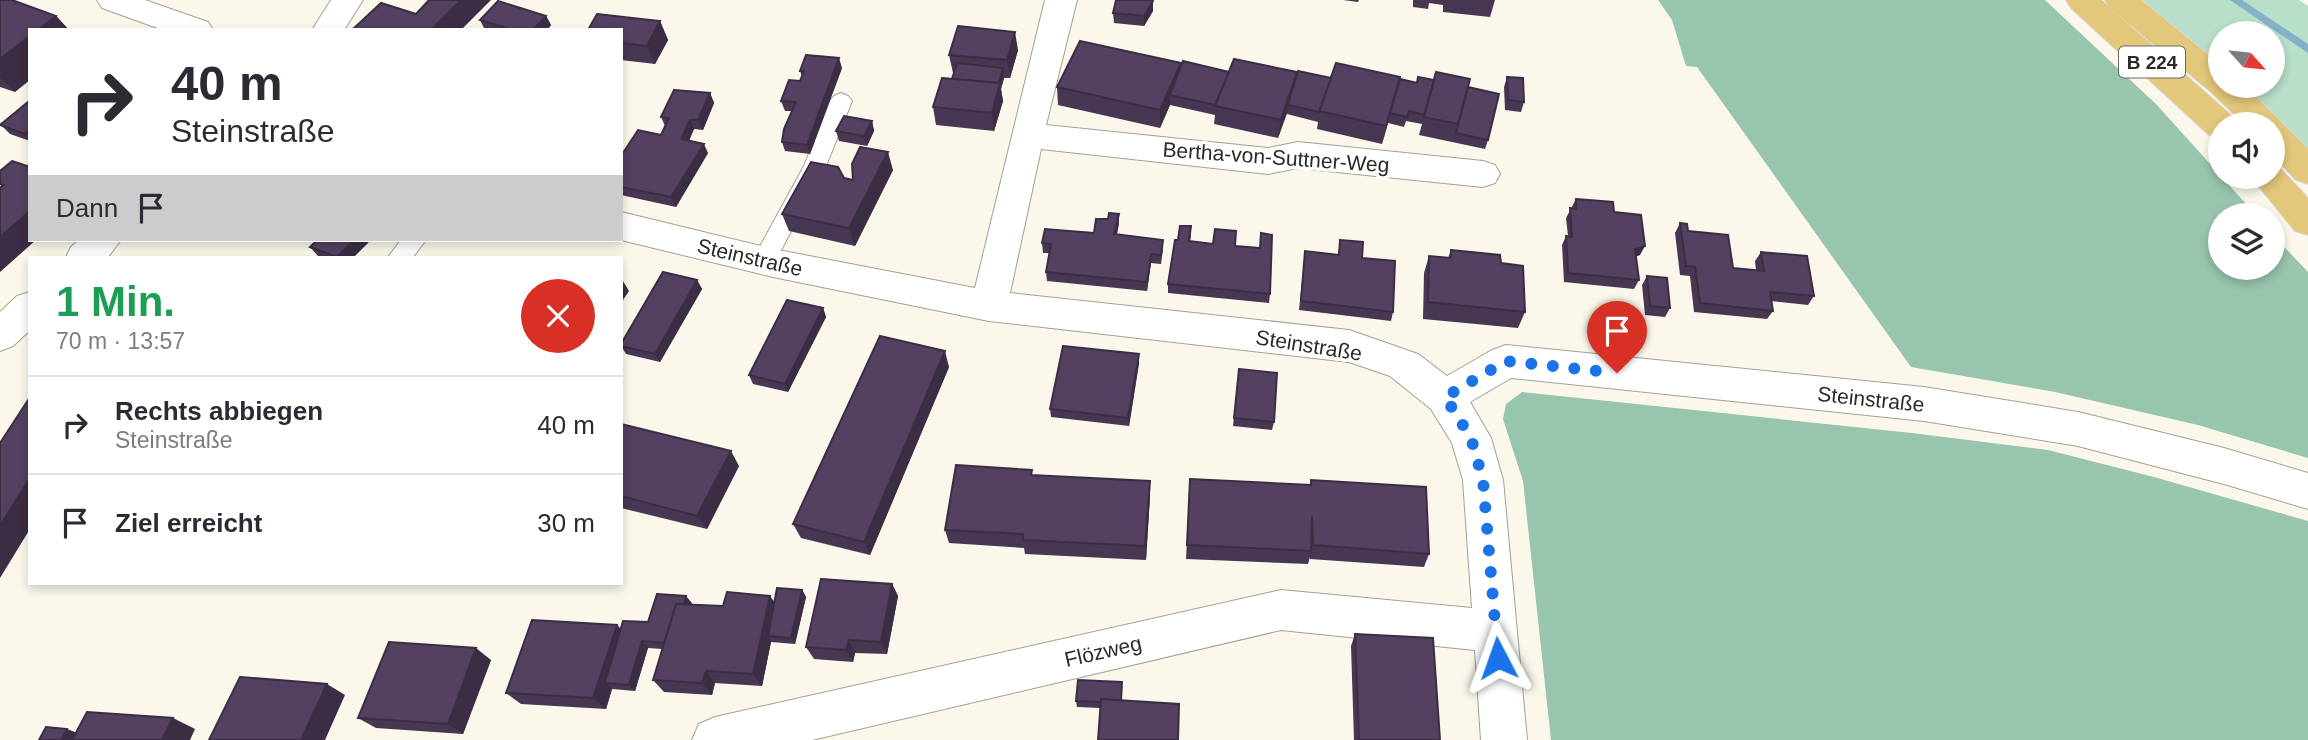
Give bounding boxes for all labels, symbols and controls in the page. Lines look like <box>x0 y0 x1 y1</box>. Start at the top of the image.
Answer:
north arrow <box>2208 21 2286 98</box>
map controls <box>2208 21 2285 280</box>
road number: B 224 <box>2119 46 2185 78</box>
icon: right <box>56 56 147 147</box>
text: 40 m <box>171 56 283 110</box>
button: sound <box>2208 112 2285 189</box>
text: Steinstraße <box>171 113 335 149</box>
street label: Bertha-von-Suttner-Weg <box>1162 138 1390 176</box>
icon: arrive <box>132 189 170 227</box>
text: Dann <box>56 193 118 223</box>
button: layers <box>2208 203 2285 280</box>
street label: Steinstraße <box>695 234 805 280</box>
text: 1 Min. <box>56 278 175 325</box>
button: close <box>521 279 595 353</box>
pin <box>1587 301 1647 373</box>
icon: arrive <box>1598 312 1636 350</box>
street label: Steinstraße <box>1254 325 1364 365</box>
text: 70 m · 13:57 <box>56 328 185 354</box>
street label: Steinstraße <box>1816 382 1926 416</box>
text: Rechts abbiegen <box>115 396 323 426</box>
icon: right <box>56 406 94 444</box>
text: 40 m <box>537 410 595 440</box>
text: Steinstraße <box>115 427 233 453</box>
icon: arrive <box>56 504 94 542</box>
text: Ziel erreicht <box>115 508 262 538</box>
text: 30 m <box>537 508 595 538</box>
position arrow <box>1461 621 1535 695</box>
street label: Flözweg <box>1062 631 1144 671</box>

